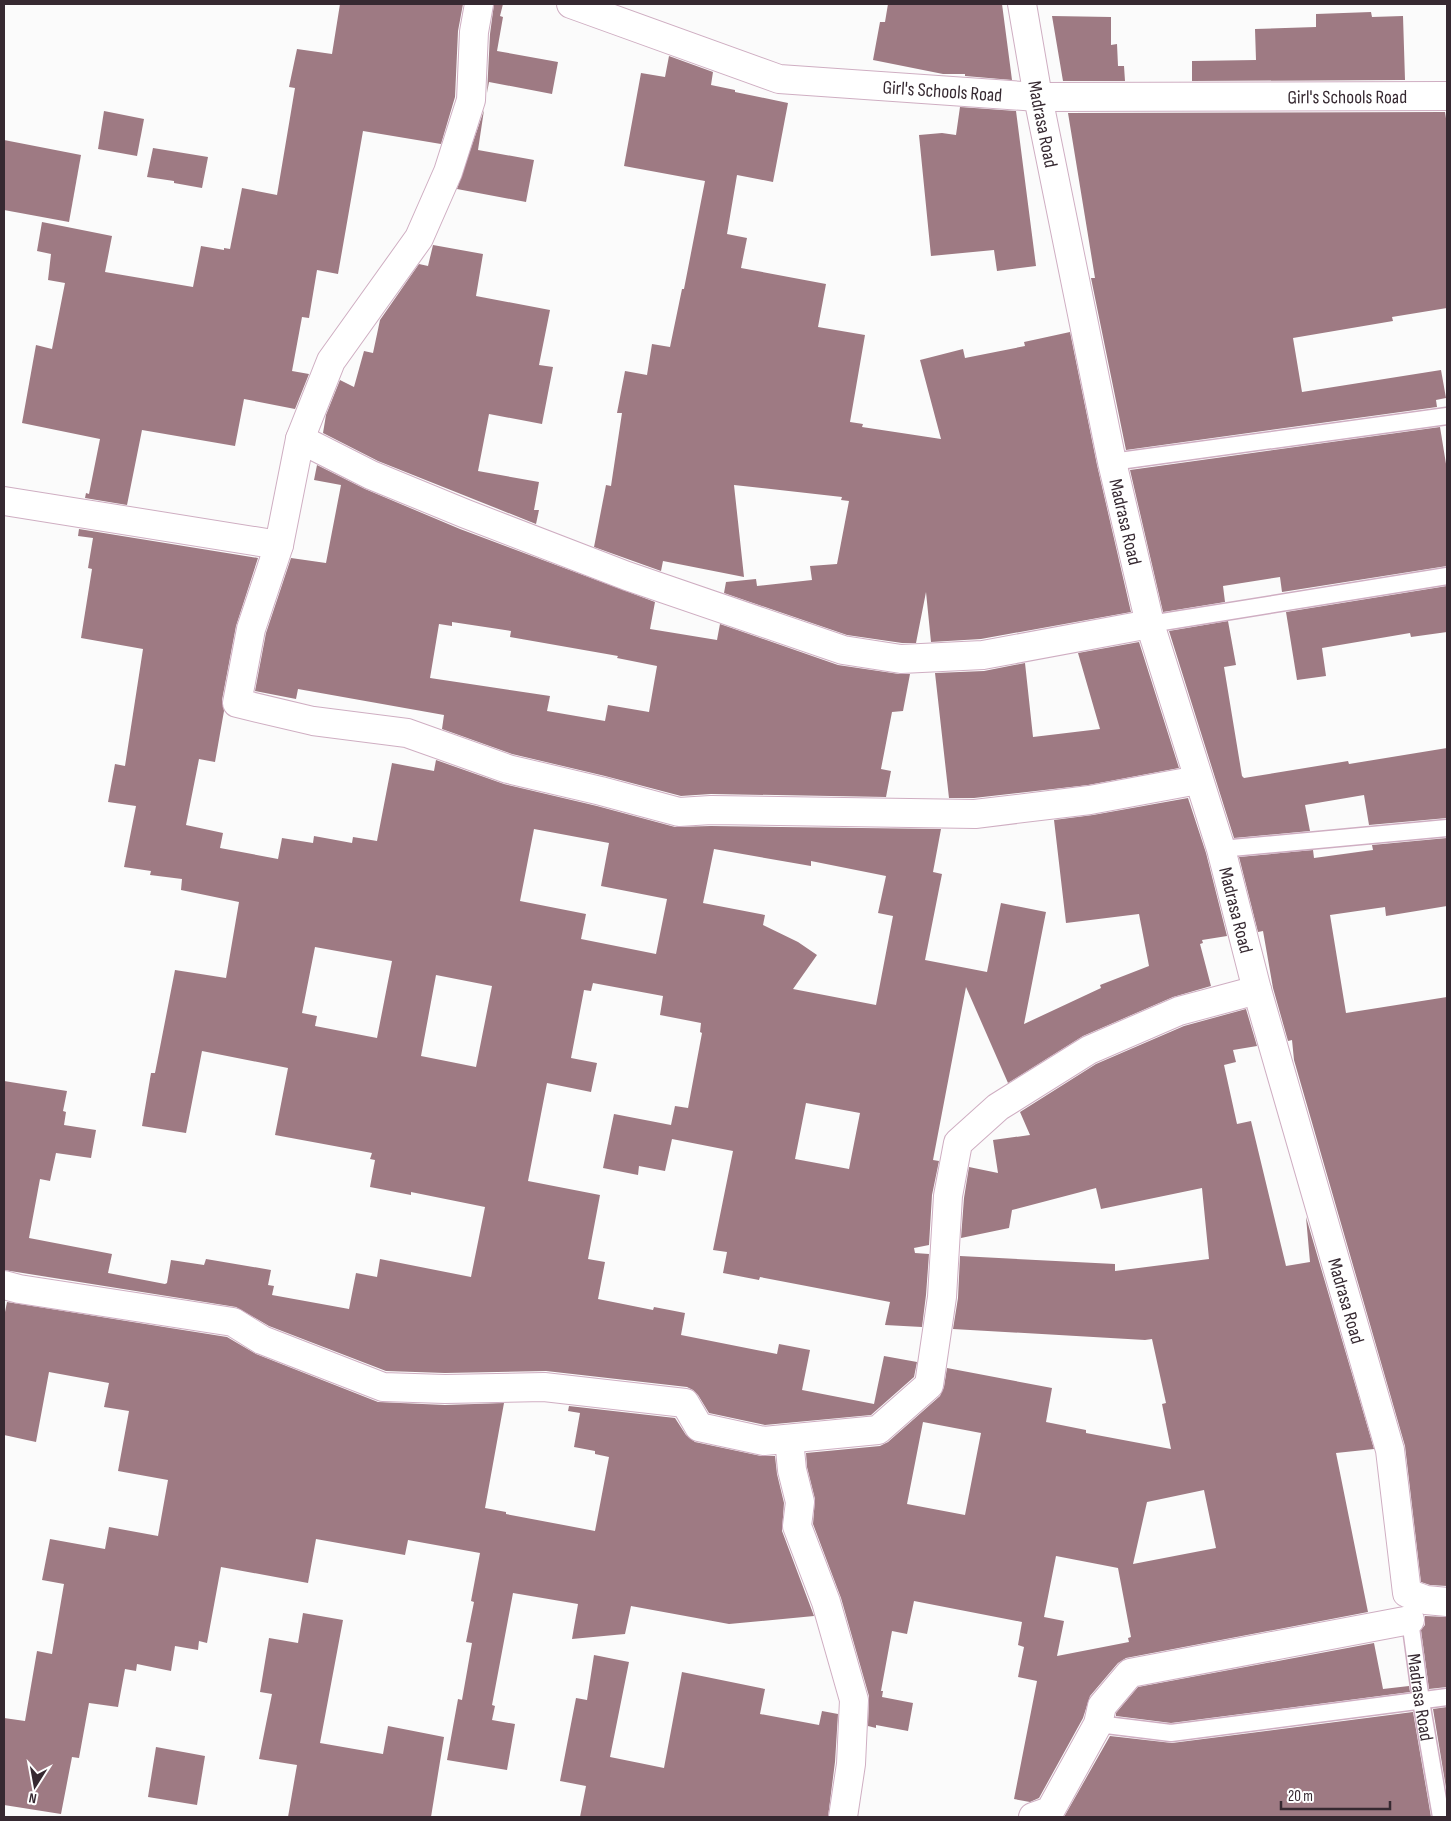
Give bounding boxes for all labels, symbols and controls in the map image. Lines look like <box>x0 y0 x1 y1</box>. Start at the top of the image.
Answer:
street label: Girl's Schools Road <box>882 76 1003 107</box>
street label: Madrasa Road <box>1022 79 1062 170</box>
street label: Girl's Schools Road <box>1287 86 1407 109</box>
street label: Madrasa Road <box>1103 477 1146 567</box>
street label: Madrasa Road <box>1213 865 1257 956</box>
street label: Madrasa Road <box>1322 1256 1369 1346</box>
street label: Madrasa Road <box>1402 1652 1438 1743</box>
north arrow <box>10 1761 60 1811</box>
scale bar <box>1281 1778 1390 1810</box>
text: 20 m <box>1288 1787 1313 1806</box>
text: N <box>27 1789 38 1807</box>

